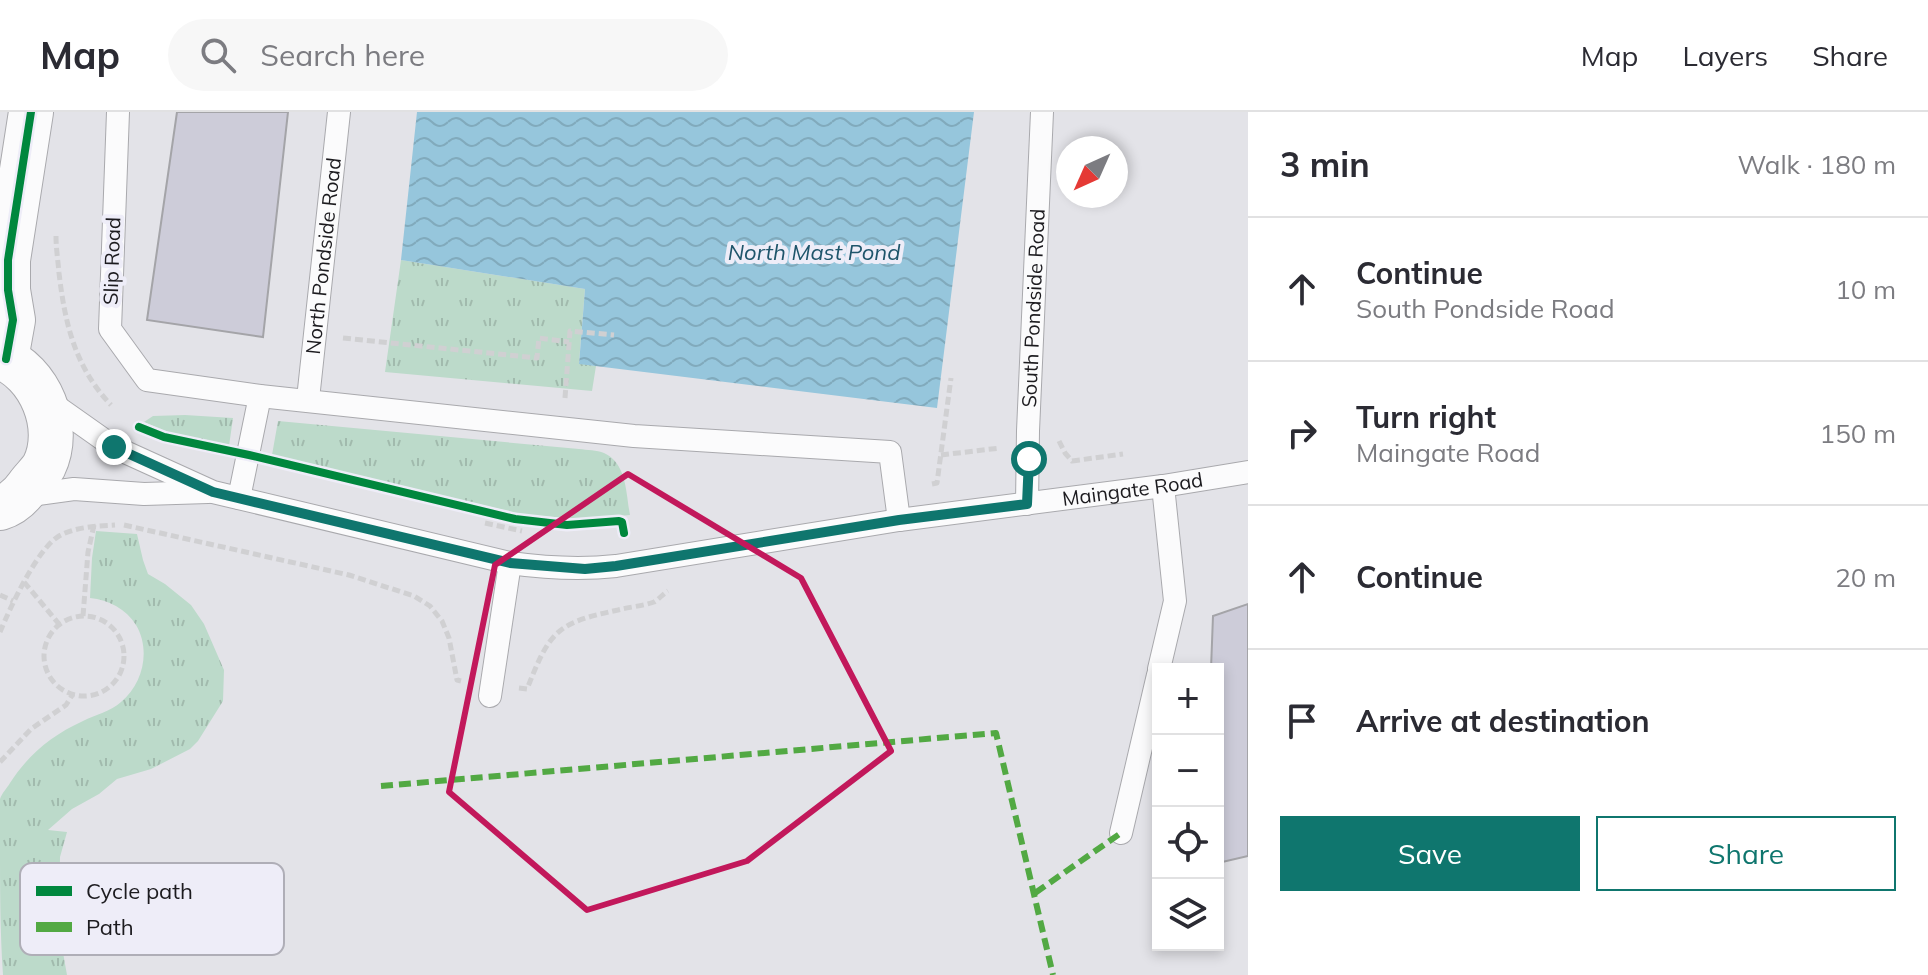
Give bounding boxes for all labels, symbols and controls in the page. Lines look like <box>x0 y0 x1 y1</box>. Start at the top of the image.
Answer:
search box <box>168 19 728 91</box>
text: Map <box>40 31 120 79</box>
icon: search <box>196 33 240 77</box>
text: Search here <box>260 36 425 74</box>
text: Map <box>1581 38 1638 73</box>
text: Layers <box>1682 38 1768 73</box>
text: Share <box>1812 38 1888 73</box>
north arrow <box>1056 136 1128 208</box>
text: 3 min <box>1280 143 1370 186</box>
text: Walk · 180 m <box>1737 148 1896 181</box>
street label: North Pondside Road <box>300 156 346 355</box>
street label: South Pondside Road <box>1016 208 1050 408</box>
street label: Slip Road <box>97 216 126 306</box>
water label: North Mast Pond <box>728 238 901 266</box>
text: Continue <box>1356 254 1483 292</box>
icon: ahead <box>1280 267 1324 311</box>
text: 10 m <box>1835 273 1896 306</box>
text: South Pondside Road <box>1356 292 1615 325</box>
text: Turn right <box>1356 398 1496 436</box>
icon: right <box>1280 411 1324 455</box>
text: 150 m <box>1820 417 1896 450</box>
route end <box>96 429 132 465</box>
text: Maingate Road <box>1356 436 1540 469</box>
route start <box>1011 441 1047 477</box>
street label: Maingate Road <box>1061 467 1205 511</box>
icon: ahead <box>1280 555 1324 599</box>
text: Continue <box>1356 558 1483 596</box>
text: 20 m <box>1835 561 1896 594</box>
map controls <box>1152 663 1224 951</box>
button: + <box>1152 663 1224 735</box>
icon: arrive <box>1280 699 1324 743</box>
text: Arrive at destination <box>1356 702 1650 740</box>
button: − <box>1152 735 1224 807</box>
button: locate <box>1152 807 1224 879</box>
button: Save <box>1280 816 1580 891</box>
button: Share <box>1596 816 1896 891</box>
legend <box>20 863 284 955</box>
text: Cycle path <box>86 877 193 905</box>
button: layers <box>1152 879 1224 951</box>
text: Path <box>86 913 134 941</box>

